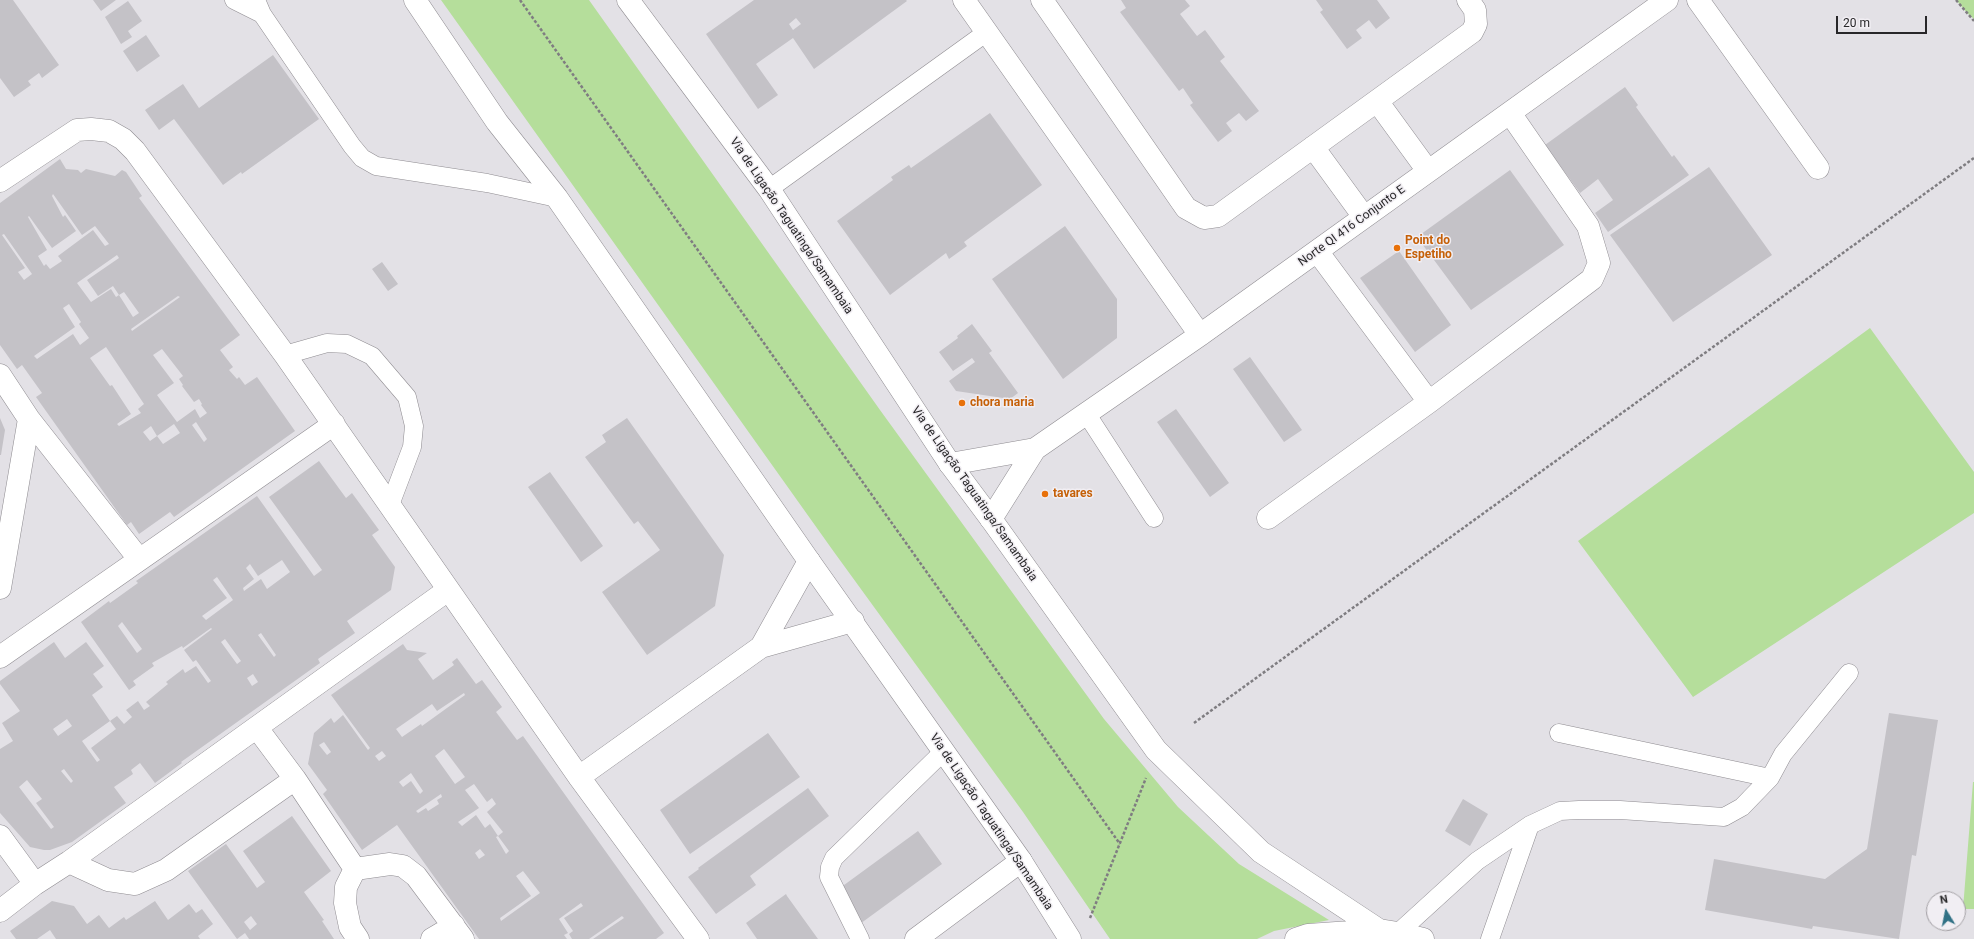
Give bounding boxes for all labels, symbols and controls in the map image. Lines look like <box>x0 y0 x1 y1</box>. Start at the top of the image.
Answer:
scale bar <box>1838 8 1929 34</box>
text: 20 m <box>1843 16 1870 30</box>
street label: Via de Ligação Taguatinga/Samambaia <box>726 135 856 317</box>
street label: Norte QI 416 Conjunto E <box>1296 182 1408 270</box>
place label: Point do Espetiho <box>1405 234 1452 262</box>
marker: Point do Espetiho <box>1392 243 1402 253</box>
place label: chora maria <box>970 396 1034 410</box>
marker: chora maria <box>957 398 967 408</box>
street label: Via de Ligação Taguatinga/Samambaia <box>908 404 1040 584</box>
place label: tavares <box>1053 487 1093 501</box>
marker: tavares <box>1040 489 1050 499</box>
street label: Via de Ligação Taguatinga/Samambaia <box>926 731 1056 913</box>
north arrow <box>1926 891 1966 931</box>
text: N <box>1939 893 1949 907</box>

